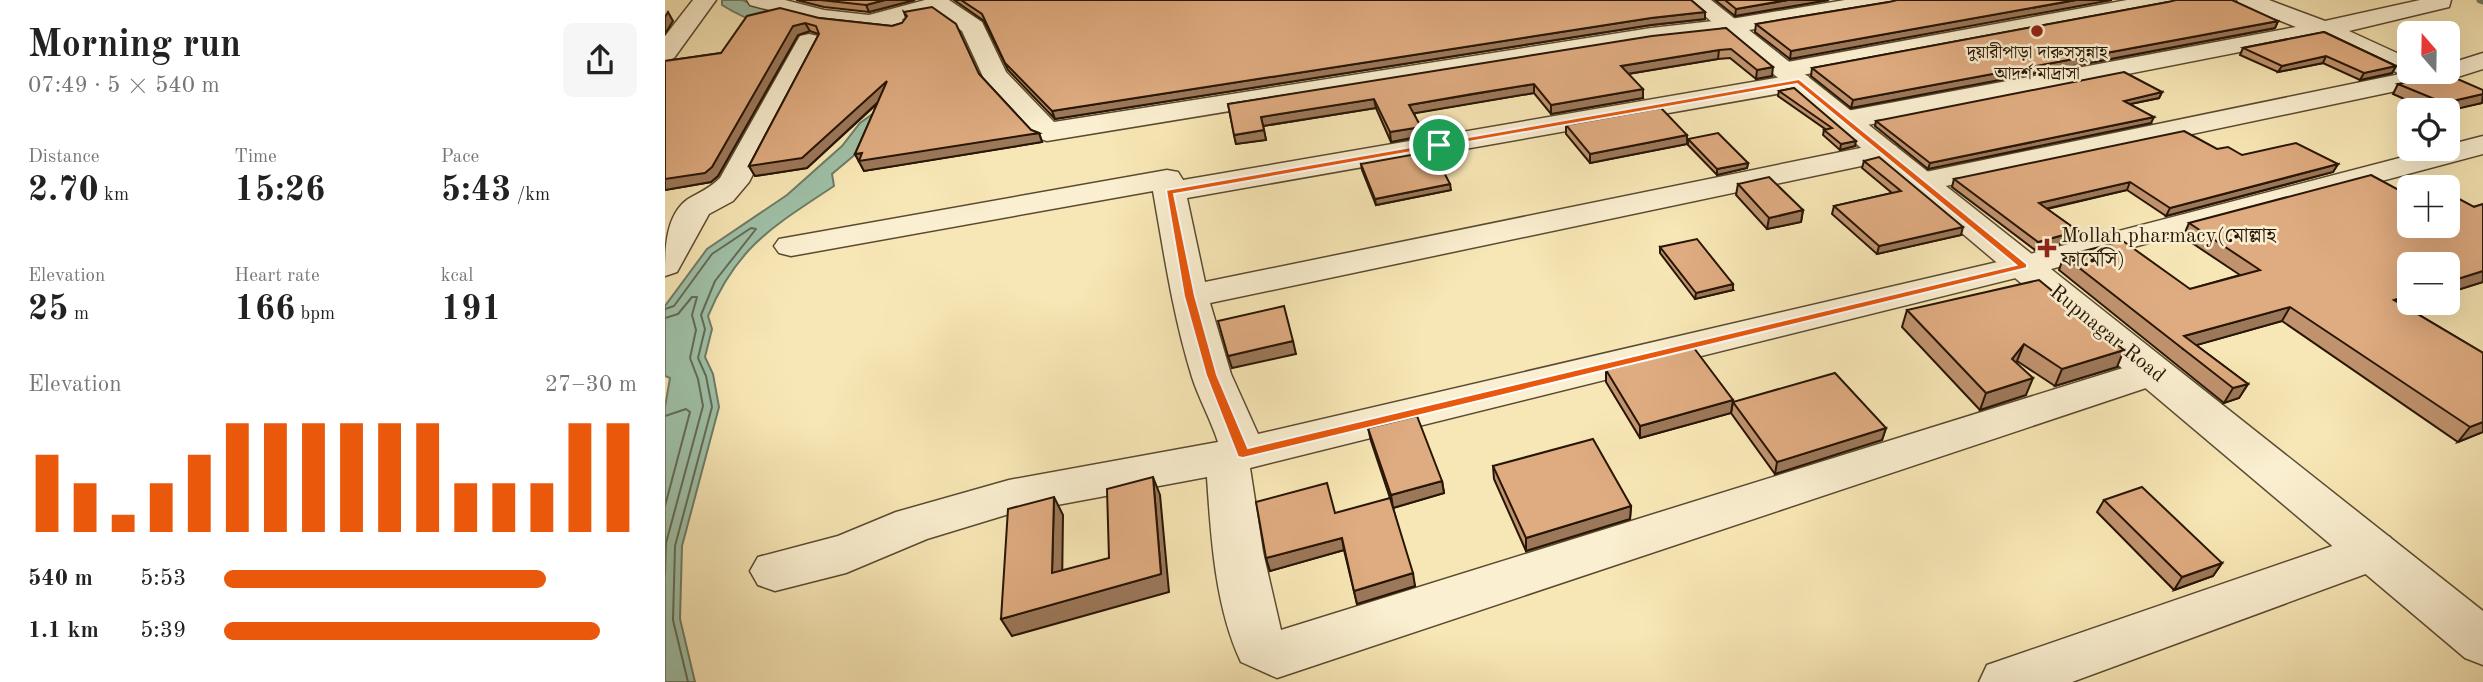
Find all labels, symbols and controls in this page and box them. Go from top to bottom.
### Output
north arrow [2397,21,2461,84]
map controls [2397,21,2460,315]
button: share [563,23,637,97]
marker: দুয়ারীপাড়া দারুসসুন্নাহ আদর্শ মাদ্রাসা [2029,23,2045,39]
text: Morning run [28,27,241,65]
place label: দুয়ারীপাড়া দারুসসুন্নাহ আদর্শ মাদ্রাসা [1966,42,2108,83]
text: 07:49 · 5 × 540 m [28,74,220,97]
button: locate [2397,98,2460,161]
pin [1409,115,1469,175]
icon: arrive [1420,126,1458,164]
text: Distance [28,148,100,167]
text: Time [234,148,277,167]
text: Pace [441,148,479,167]
text: 2.70 [28,173,99,208]
text: 15:26 [234,173,325,208]
text: 5:43 [441,173,511,208]
button: + [2397,175,2460,238]
text: km [99,186,129,205]
text: /km [511,186,550,205]
place label: Mollah pharmacy(মোল্লাহ ফার্মেসি) [2060,226,2277,271]
marker: Mollah pharmacy(মোল্লাহ ফার্মেসি) [2039,240,2055,256]
button: − [2397,252,2460,315]
text: Elevation [28,267,105,286]
text: Heart rate [234,267,320,286]
text: kcal [441,267,473,286]
street label: Rupnagar Road [2045,281,2169,387]
text: 25 [28,292,69,327]
text: 166 [234,292,295,327]
text: 191 [441,292,502,327]
text: m [69,305,89,324]
text: bpm [295,305,335,324]
text: Elevation [28,373,122,396]
text: 27–30 m [545,373,637,396]
text: 540 m [28,567,93,590]
text: 5:53 [140,567,186,590]
text: 1.1 km [28,619,99,642]
text: 5:39 [140,619,186,642]

